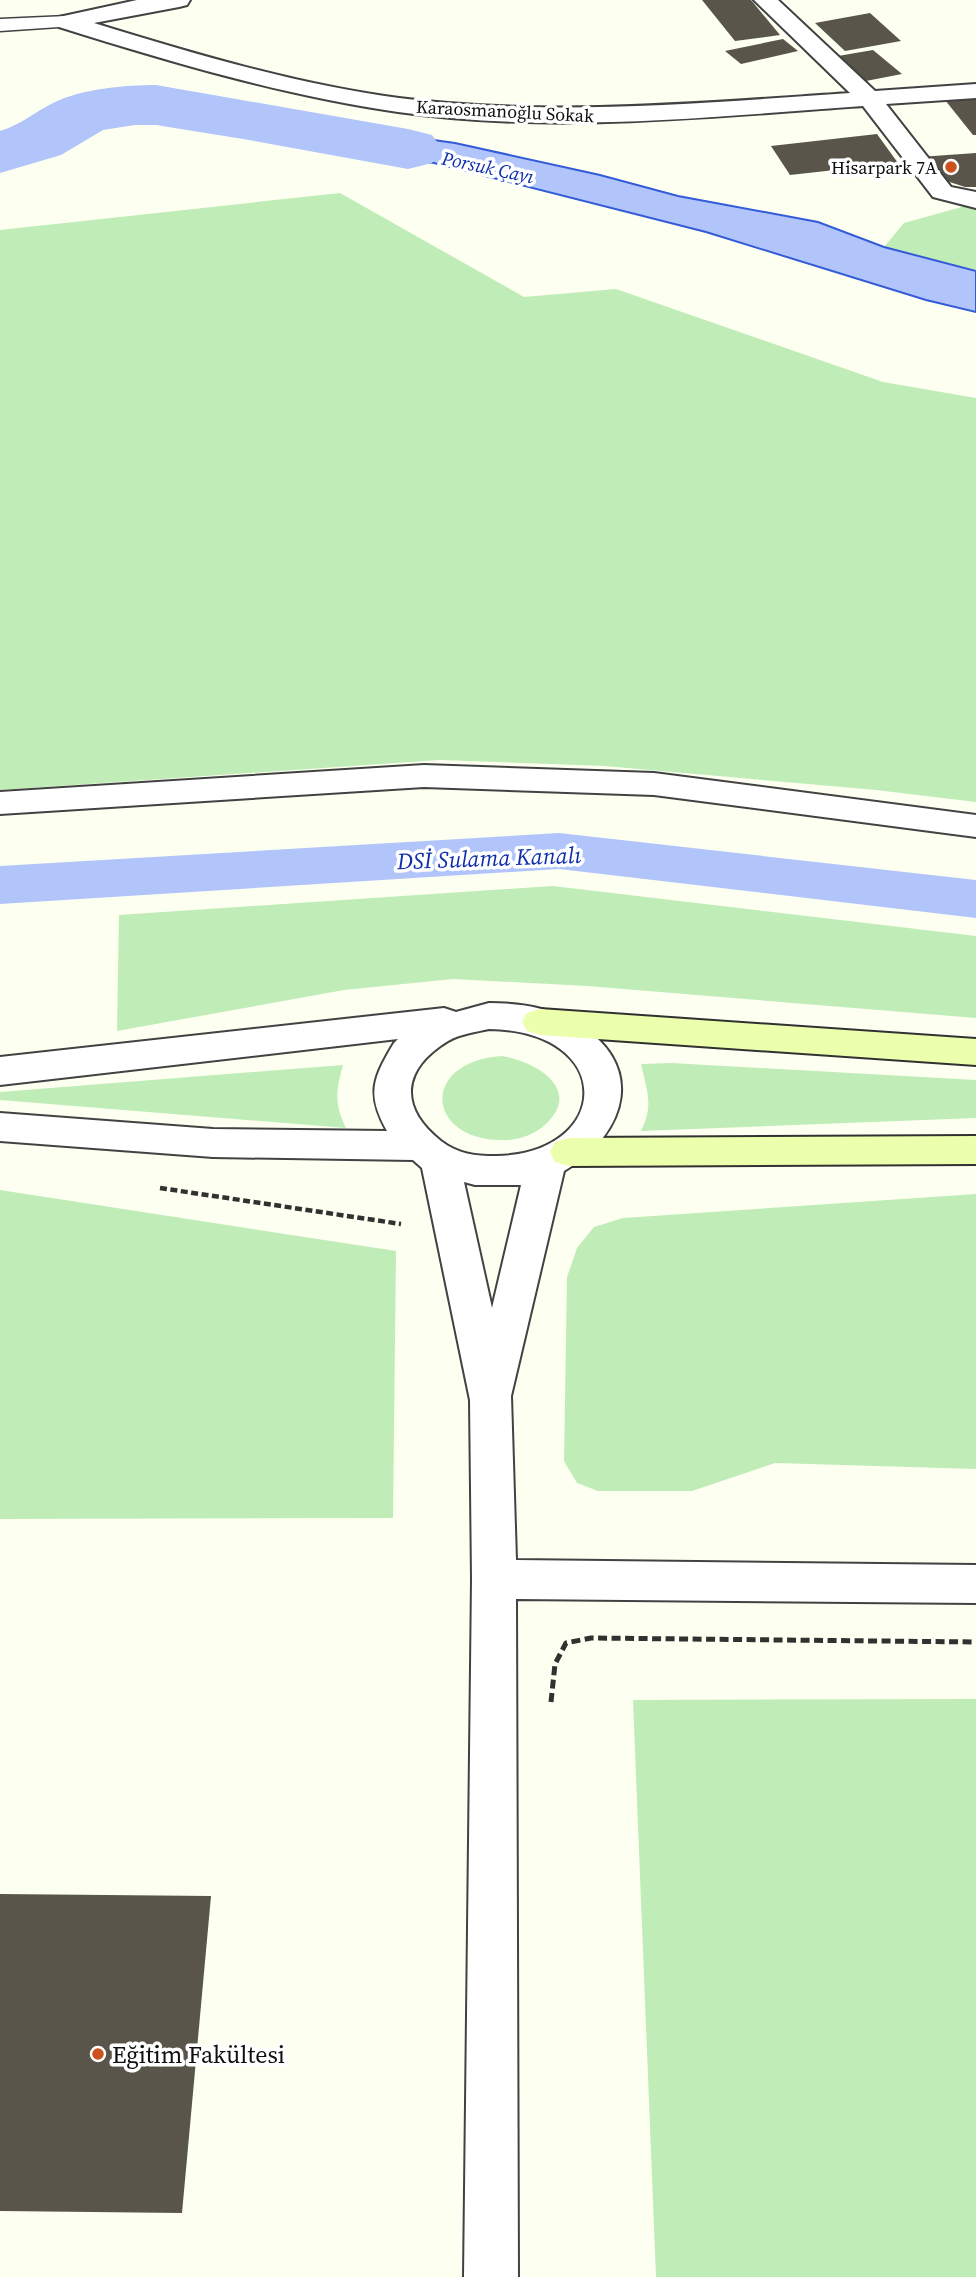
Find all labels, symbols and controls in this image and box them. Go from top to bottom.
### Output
street label: Karaosmanoğlu Sokak [415,94,595,128]
water label: Porsuk Çayı [439,144,537,189]
place label: Hisarpark 7A [831,155,937,180]
marker: Hisarpark 7A [943,159,959,175]
water label: DSİ Sulama Kanalı [395,839,582,877]
place label: Eğitim Fakültesi [112,2038,285,2071]
marker: Eğitim Fakültesi [90,2046,106,2062]

